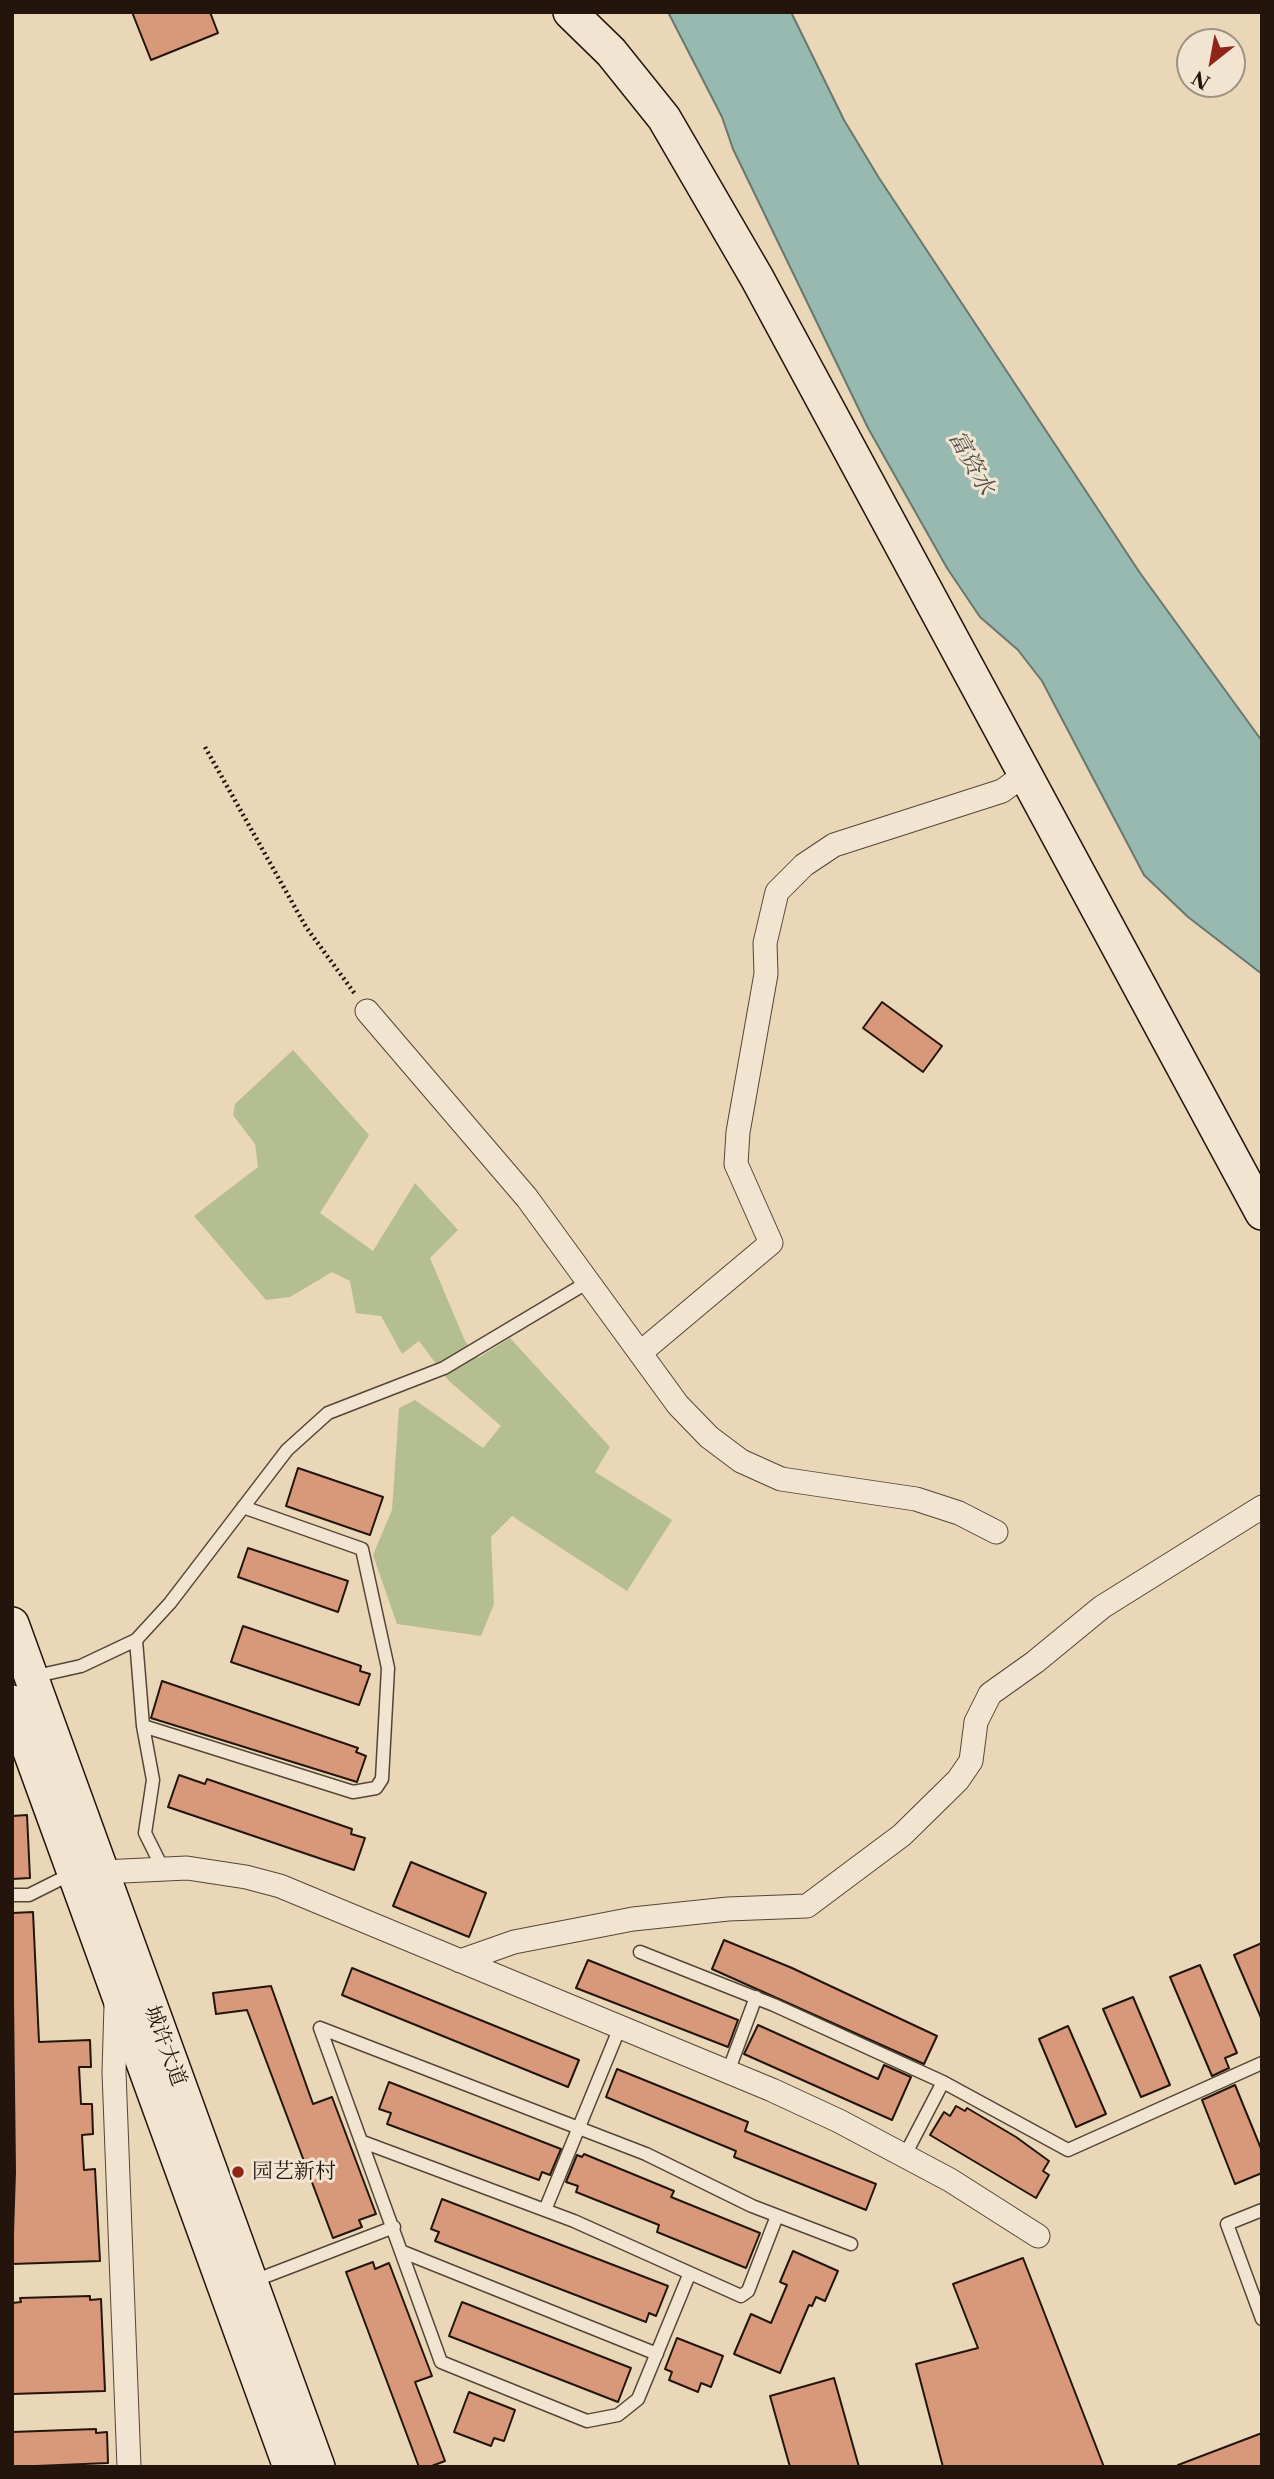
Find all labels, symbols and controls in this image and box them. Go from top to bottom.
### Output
north arrow [1176,28,1246,98]
text: N [1188,66,1214,94]
water label: 富资水 [942,426,1000,500]
street label: 城许大道 [139,2002,191,2090]
place label: 园艺新村 [252,2159,336,2185]
marker: 园艺新村 [230,2164,246,2180]

